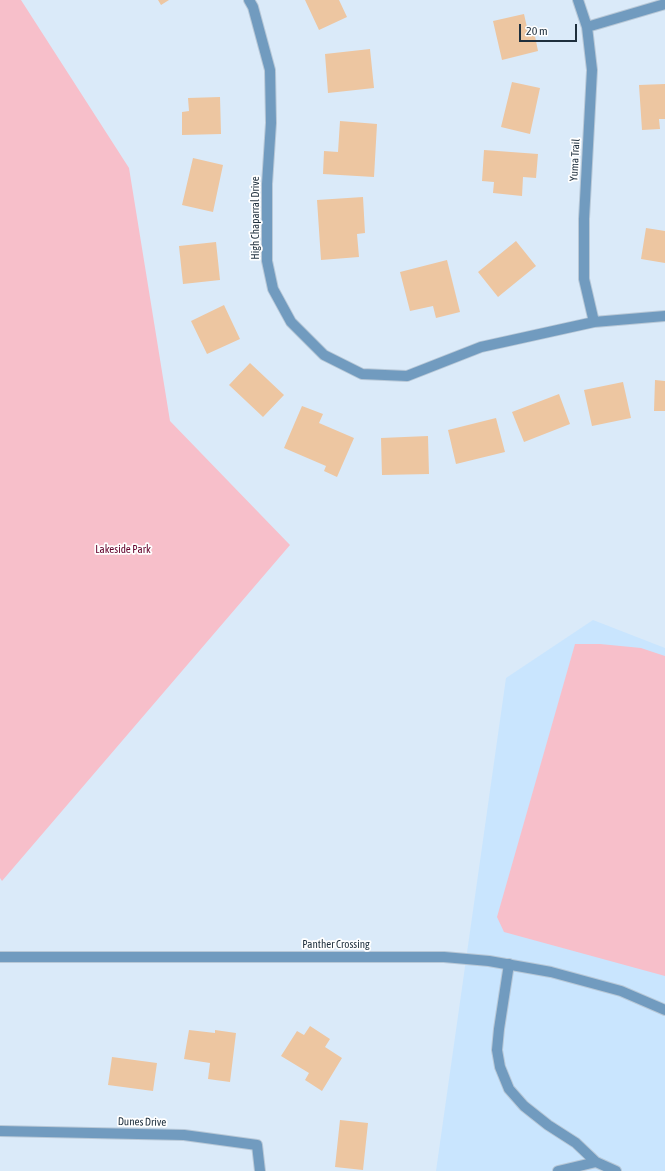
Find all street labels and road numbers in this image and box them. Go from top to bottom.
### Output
street label: Yuma Trail [567,138,583,182]
street label: High Chaparral Drive [249,176,263,260]
street label: Panther Crossing [302,938,370,952]
street label: Dunes Drive [118,1115,166,1129]

